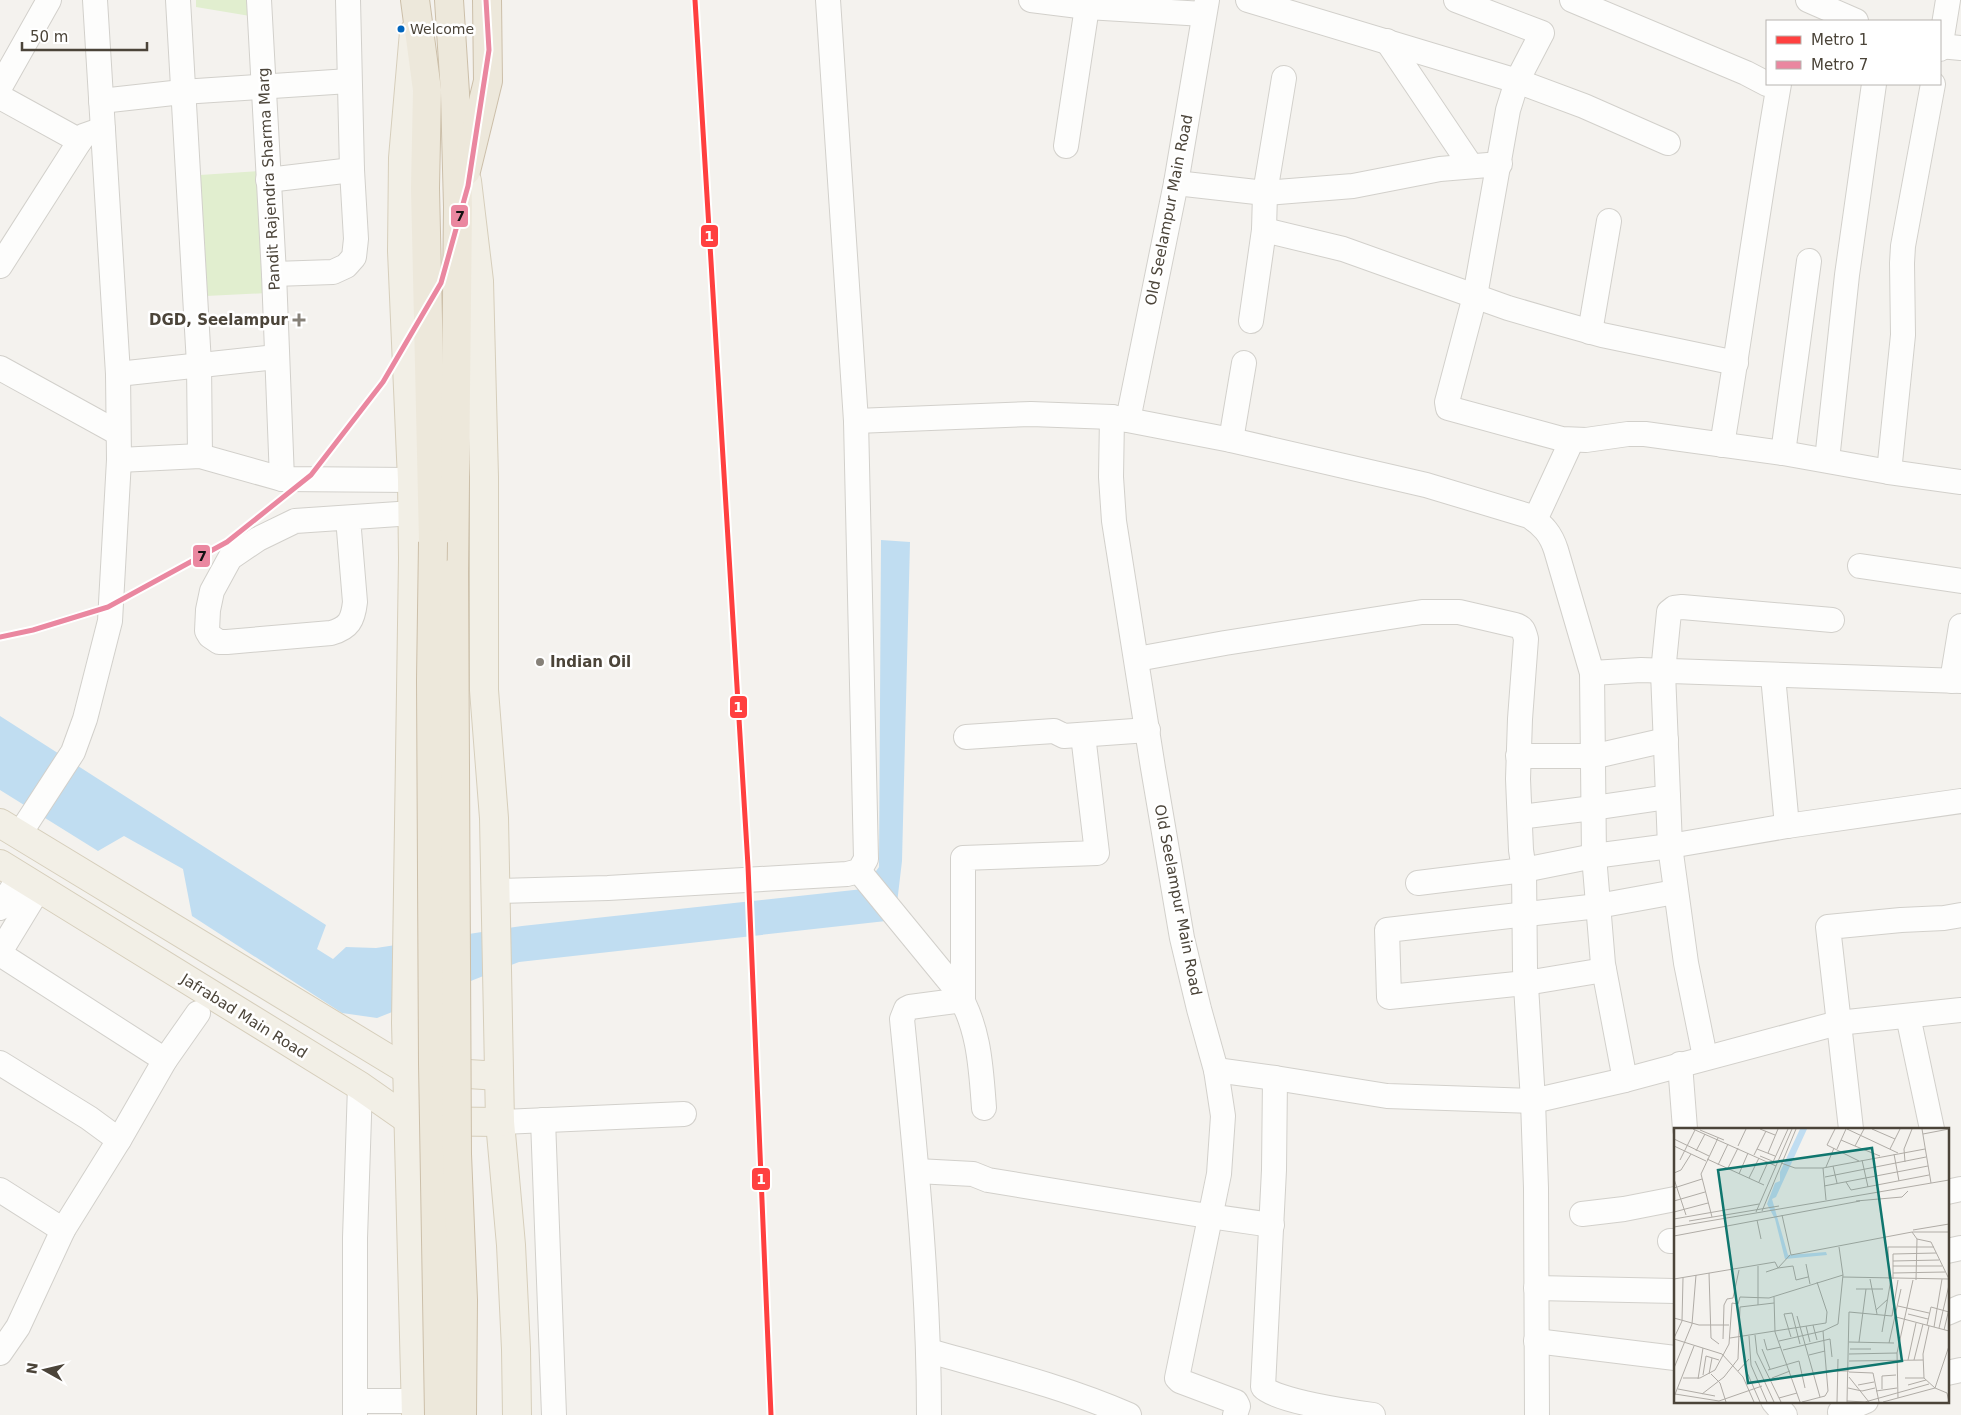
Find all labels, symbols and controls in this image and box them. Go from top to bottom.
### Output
scale bar [22,20,148,52]
legend [1766,20,1941,85]
place label: Welcome [410,21,474,37]
marker: Welcome [396,24,406,34]
text: 50 m [30,28,68,46]
text: Metro 1 [1811,31,1868,49]
text: Metro 7 [1811,56,1868,74]
street label: Pandit Rajendra Sharma Marg [254,67,284,291]
street label: Old Seelampur Main Road [1142,113,1196,307]
line badge: 7 [450,204,469,228]
text: 7 [455,208,465,224]
line badge: 1 [700,224,719,248]
text: 1 [704,228,714,244]
place label: DGD, Seelampur [149,311,289,329]
marker: DGD, Seelampur [292,313,306,327]
line badge: 7 [192,544,211,568]
text: 7 [197,548,207,564]
place label: Indian Oil [550,653,631,671]
marker: Indian Oil [534,656,546,668]
line badge: 1 [729,695,748,719]
text: 1 [733,699,743,715]
street label: Old Seelampur Main Road [1151,803,1205,997]
street label: Jafrabad Main Road [177,969,310,1062]
inset map [1674,1128,1948,1402]
line badge: 1 [751,1167,771,1191]
text: 1 [756,1171,766,1187]
north arrow [20,1345,70,1395]
text: N [23,1361,41,1375]

